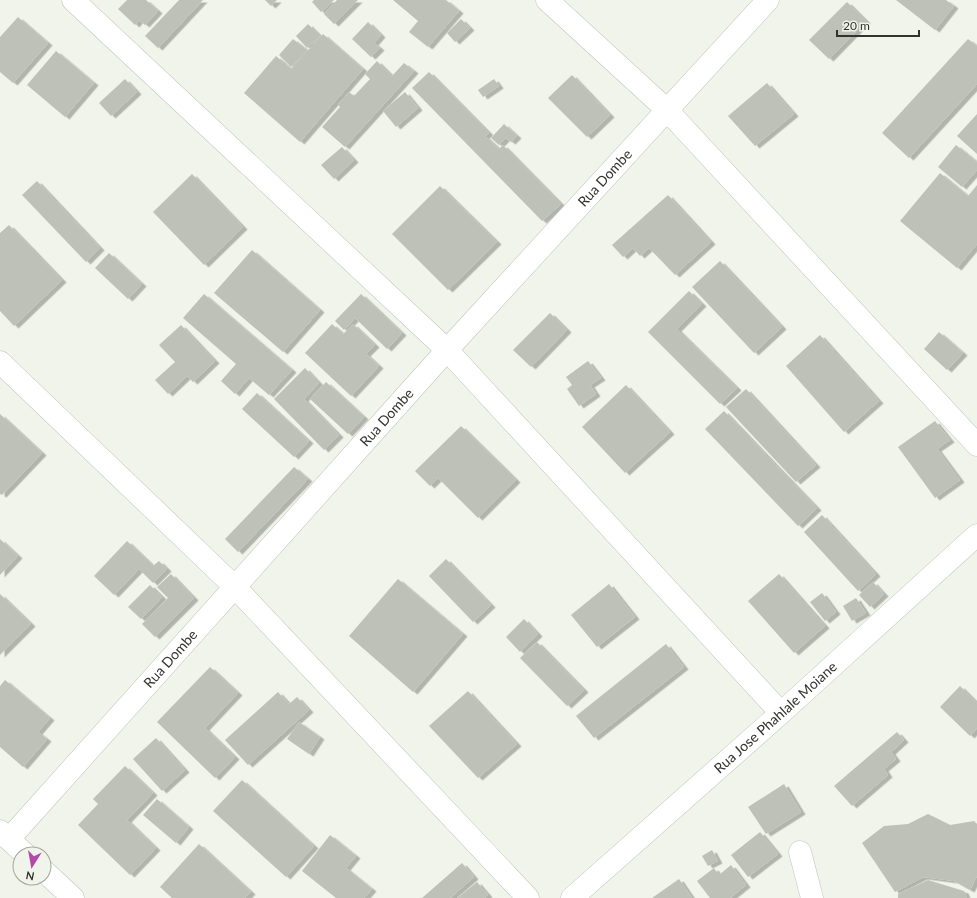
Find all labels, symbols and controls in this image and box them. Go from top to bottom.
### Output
scale bar [837,12,919,38]
text: 20 m [843,18,870,33]
street label: Rua Dombe [574,145,635,210]
street label: Rua Dombe [356,385,417,450]
street label: Rua Dombe [140,626,200,691]
street label: Rua Jose Phahlale Moiane [710,658,840,776]
north arrow [12,846,52,886]
text: N [25,869,35,883]

